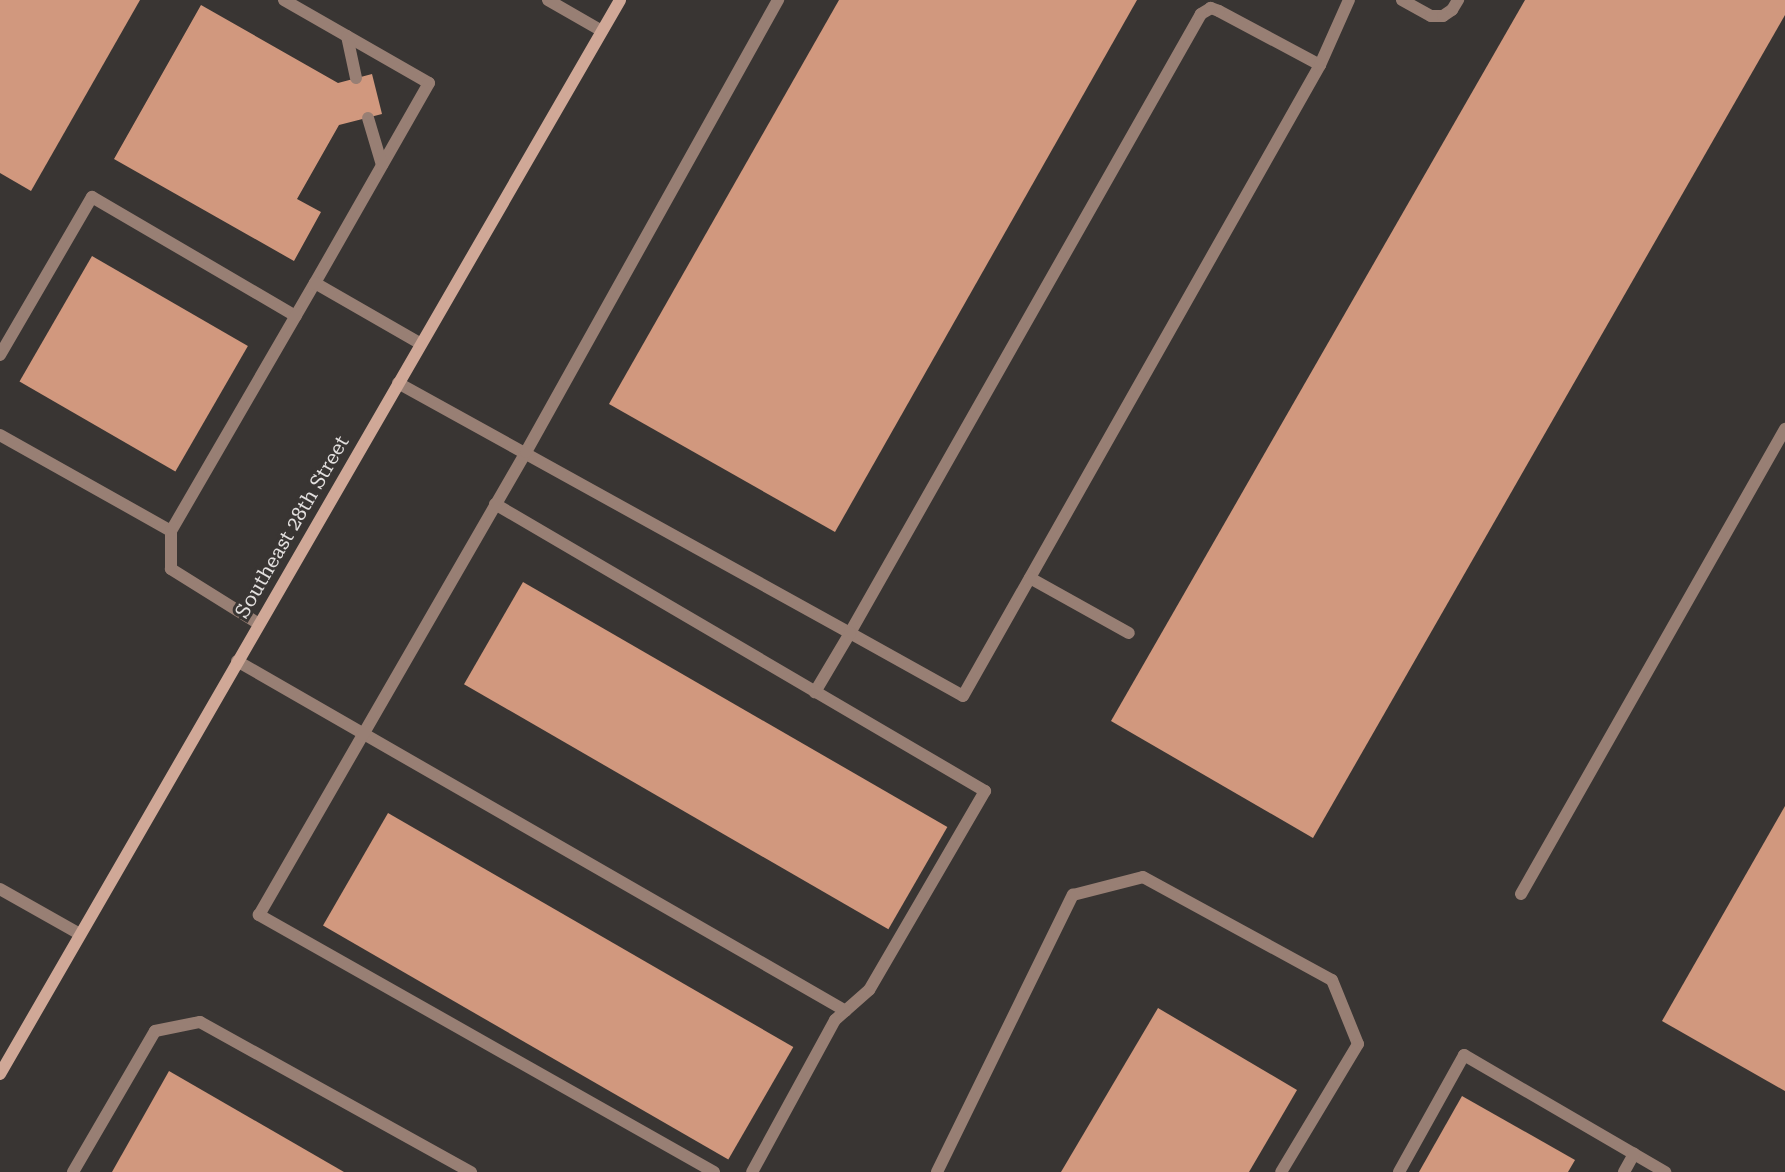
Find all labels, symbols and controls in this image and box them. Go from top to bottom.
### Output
street label: Southeast 28th Street [230,431,354,623]

